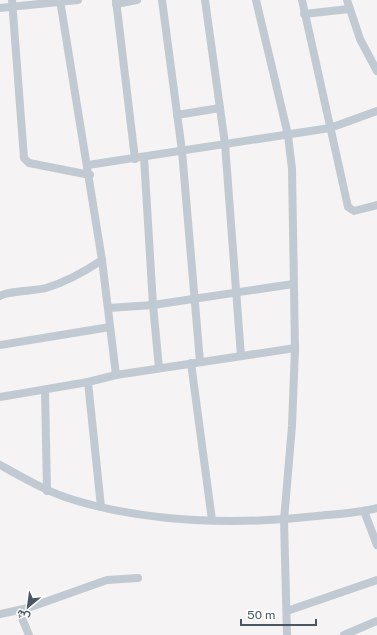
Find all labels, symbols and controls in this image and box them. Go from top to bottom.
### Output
north arrow [8,587,48,627]
scale bar [241,601,316,627]
text: ش [14,606,32,624]
text: 50 m [247,608,275,622]

